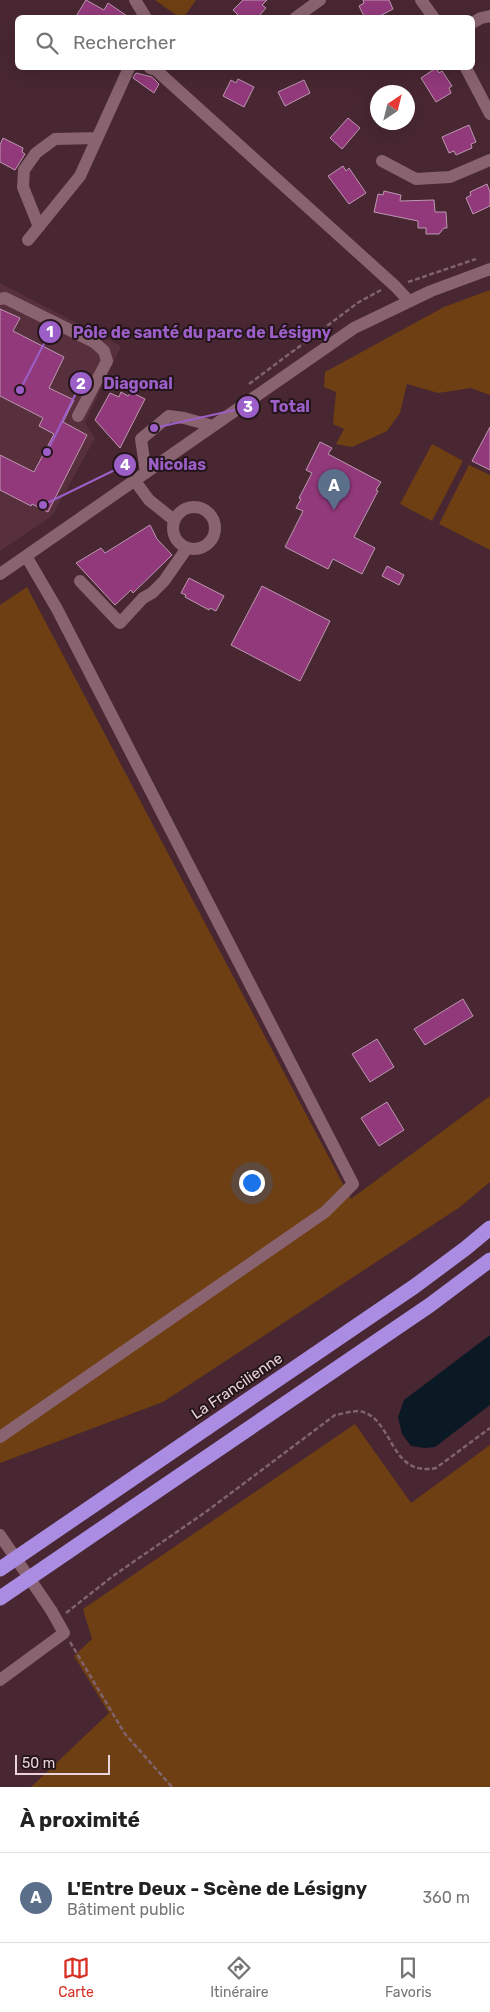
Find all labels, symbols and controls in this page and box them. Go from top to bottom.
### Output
search box [15,15,475,70]
icon: search [33,29,61,57]
text: Rechercher [73,31,176,54]
north arrow [370,85,415,130]
callout: Pôle de santé du parc de Lésigny [38,317,341,348]
text: 1 [46,323,54,341]
text: Pôle de santé du parc de Lésigny [73,323,332,342]
callout: Diagonal [68,368,183,399]
text: Diagonal [103,374,173,393]
text: 2 [76,375,86,393]
callout: Total [235,391,320,422]
text: Total [270,397,310,416]
text: 3 [243,398,253,416]
callout: Nicolas [113,449,216,480]
text: Nicolas [148,455,206,474]
text: 4 [120,456,130,474]
pin: A [318,469,350,510]
your location [239,1170,265,1196]
street label: La Francilienne [188,1349,286,1423]
scale bar [15,1752,110,1775]
text: 50 m [22,1755,55,1772]
text: À proximité [20,1807,140,1832]
text: L'Entre Deux - Scène de Lésigny [67,1877,367,1900]
text: A [30,1888,42,1907]
text: 360 m [422,1888,470,1907]
text: Bâtiment public [67,1900,185,1919]
tab: Carte [58,1954,94,2001]
tab: Itinéraire [210,1954,269,2001]
tab: Favoris [385,1954,432,2001]

